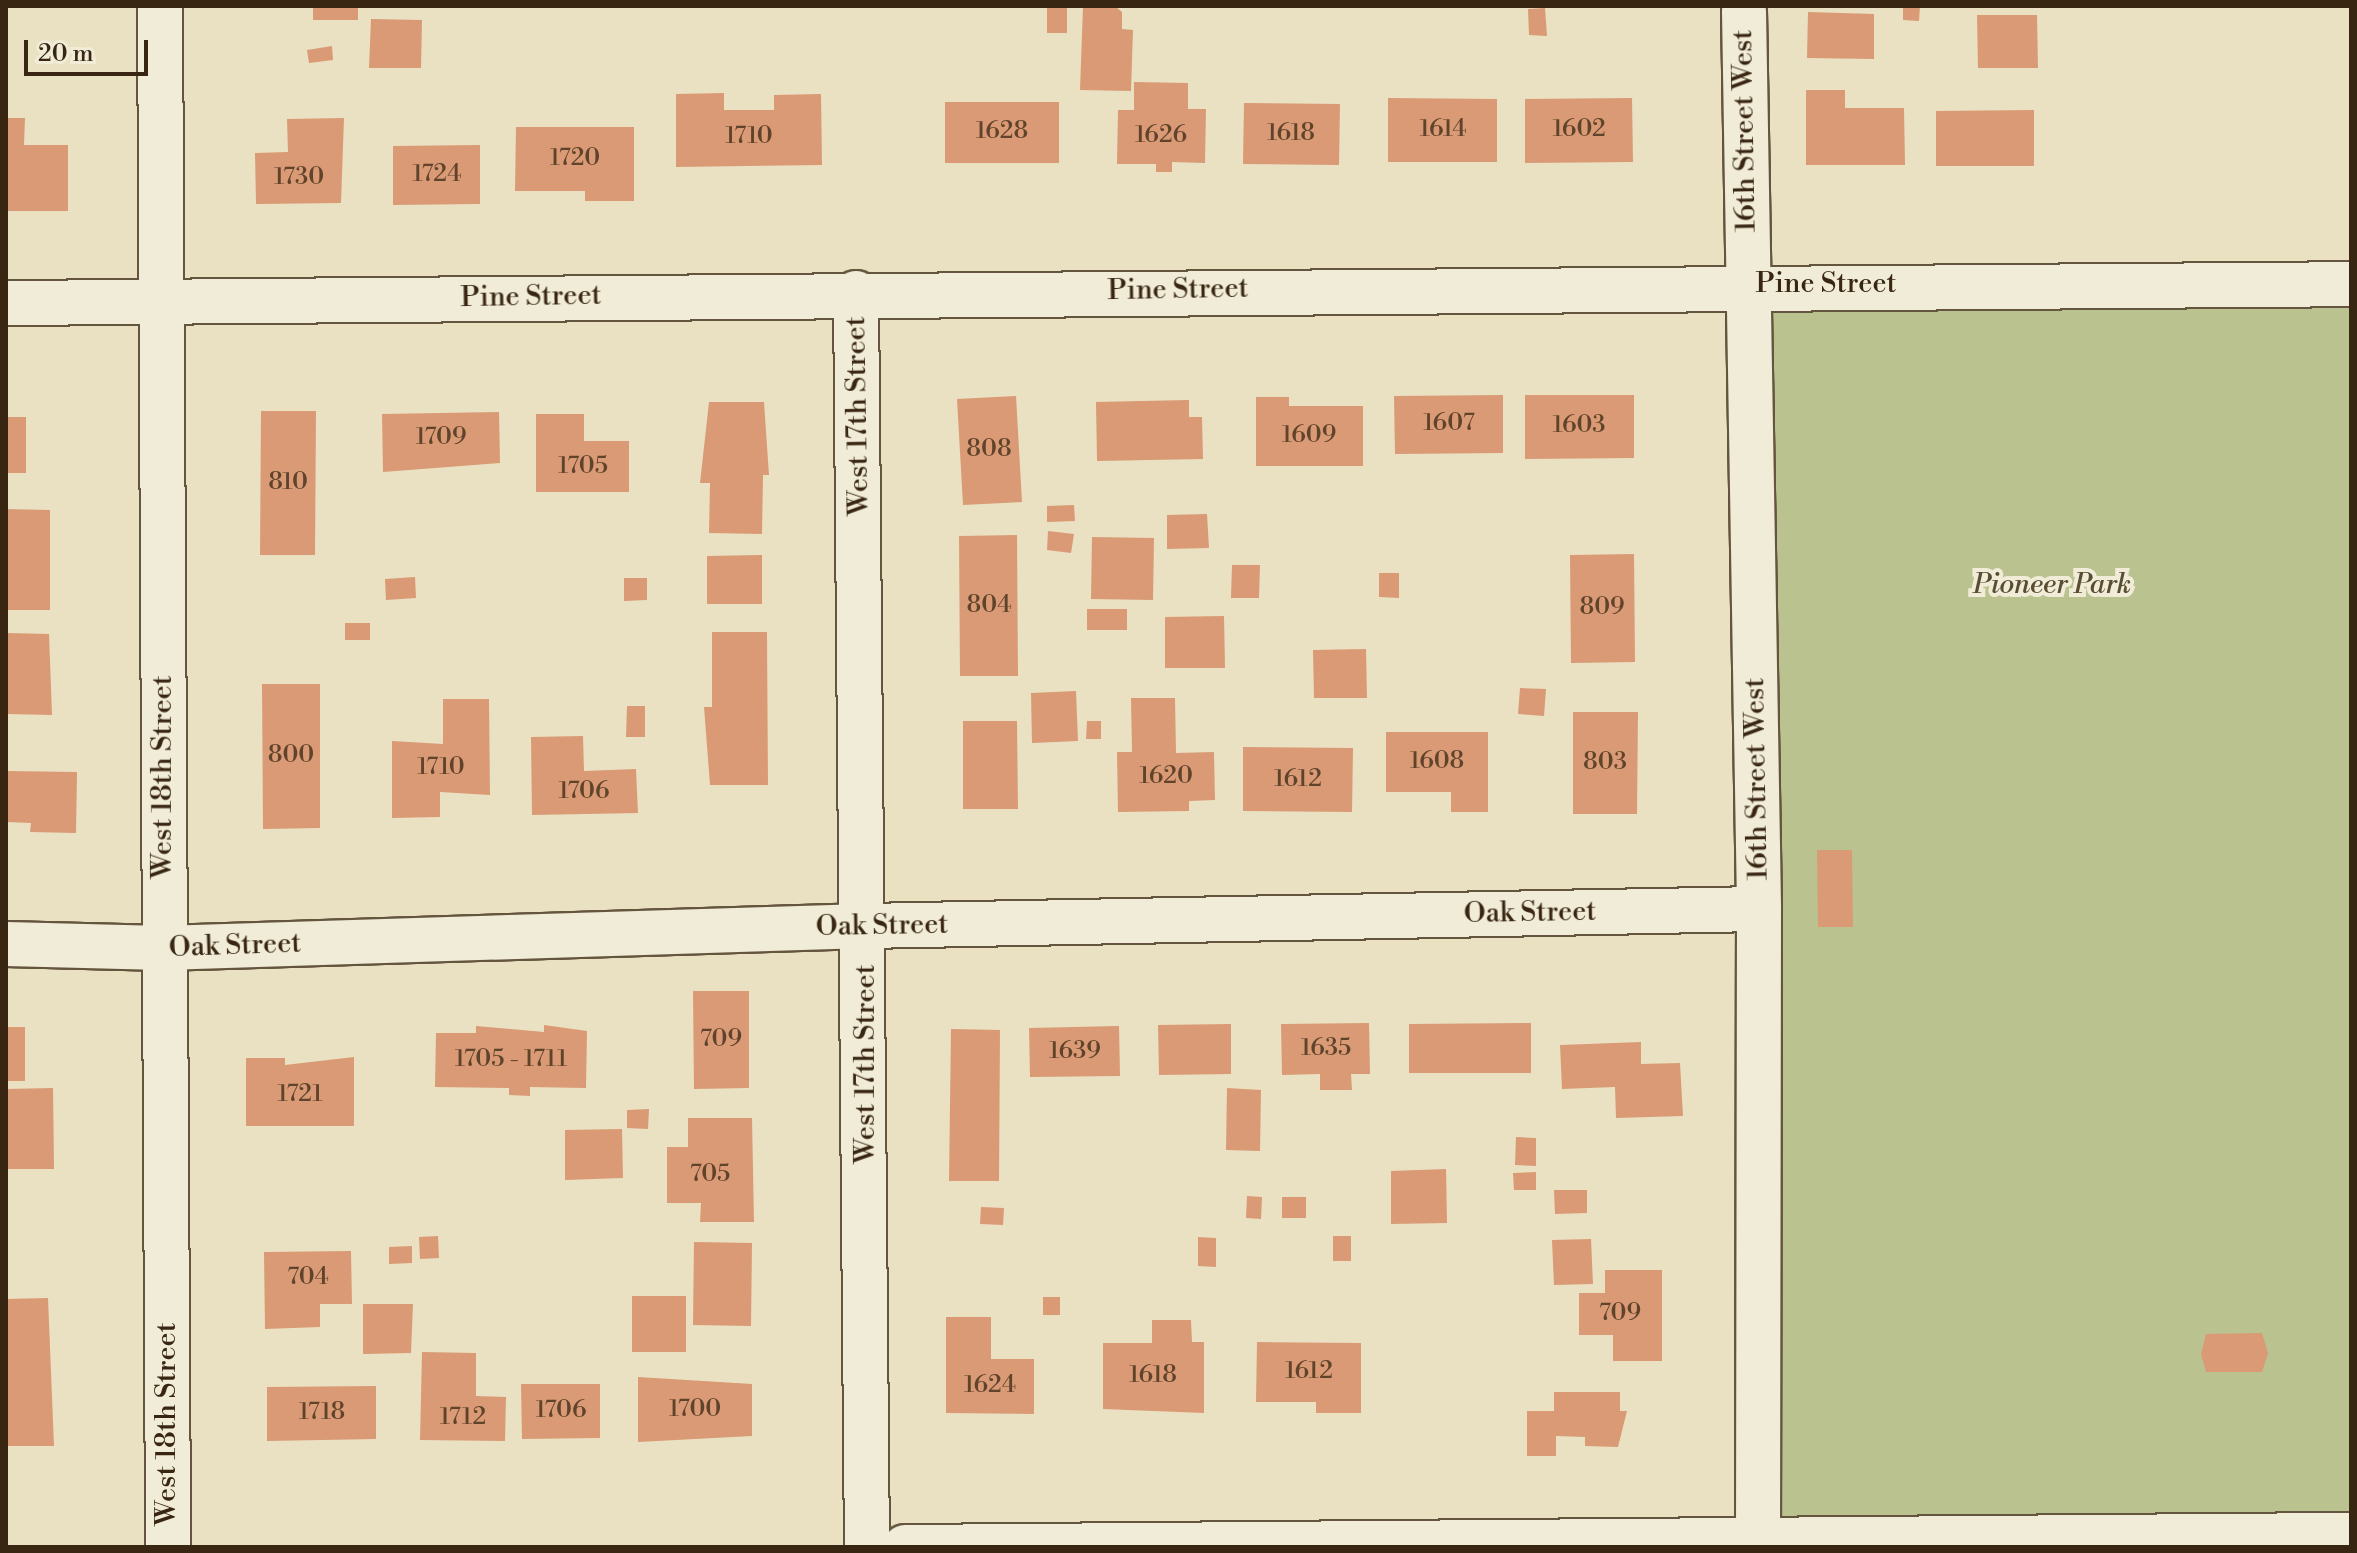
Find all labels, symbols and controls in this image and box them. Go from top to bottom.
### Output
scale bar [28,24,152,74]
street label: 16th Street West [1726,29,1764,233]
text: 20 m [38,39,94,69]
house number: 1614 [1419,116,1467,144]
house number: 1602 [1552,116,1606,144]
house number: 1628 [976,118,1028,146]
house number: 1618 [1267,120,1315,148]
house number: 1626 [1135,122,1187,150]
house number: 1710 [725,123,773,151]
house number: 1720 [550,145,600,173]
house number: 1724 [412,161,462,189]
house number: 1730 [274,164,324,192]
street label: Pine Street [1755,267,1897,301]
street label: Pine Street [1107,272,1249,308]
street label: Pine Street [460,279,602,315]
street label: West 17th Street [839,316,877,516]
house number: 1607 [1423,410,1475,438]
house number: 1603 [1552,412,1606,440]
house number: 1609 [1282,422,1336,450]
house number: 1709 [415,424,467,452]
house number: 808 [966,436,1012,464]
house number: 1705 [558,453,608,481]
house number: 810 [268,469,308,497]
park label: Pioneer Park [1973,568,2131,602]
house number: 804 [967,592,1011,620]
house number: 809 [1579,594,1625,622]
street label: West 18th Street [146,675,180,879]
street label: 16th Street West [1738,677,1776,881]
house number: 800 [268,742,314,770]
house number: 1608 [1410,748,1464,776]
house number: 803 [1583,749,1627,777]
house number: 1710 [417,754,465,782]
house number: 1620 [1139,763,1193,791]
house number: 1612 [1274,766,1322,794]
house number: 1706 [558,778,610,806]
street label: Oak Street [1463,895,1597,931]
street label: Oak Street [815,908,949,944]
street label: Oak Street [168,927,302,965]
street label: West 17th Street [849,964,883,1164]
house number: 709 [700,1026,742,1054]
house number: 1635 [1301,1035,1351,1063]
house number: 1639 [1049,1038,1101,1066]
house number: 1705 - 1711 [455,1046,567,1074]
house number: 1721 [277,1081,323,1109]
house number: 705 [690,1161,730,1189]
house number: 704 [287,1264,329,1292]
house number: 709 [1599,1300,1641,1328]
street label: West 18th Street [150,1322,184,1526]
house number: 1612 [1285,1358,1333,1386]
house number: 1618 [1129,1362,1177,1390]
house number: 1624 [964,1372,1016,1400]
house number: 1700 [669,1396,721,1424]
house number: 1706 [535,1397,587,1425]
house number: 1718 [299,1399,345,1427]
house number: 1712 [440,1404,486,1432]

